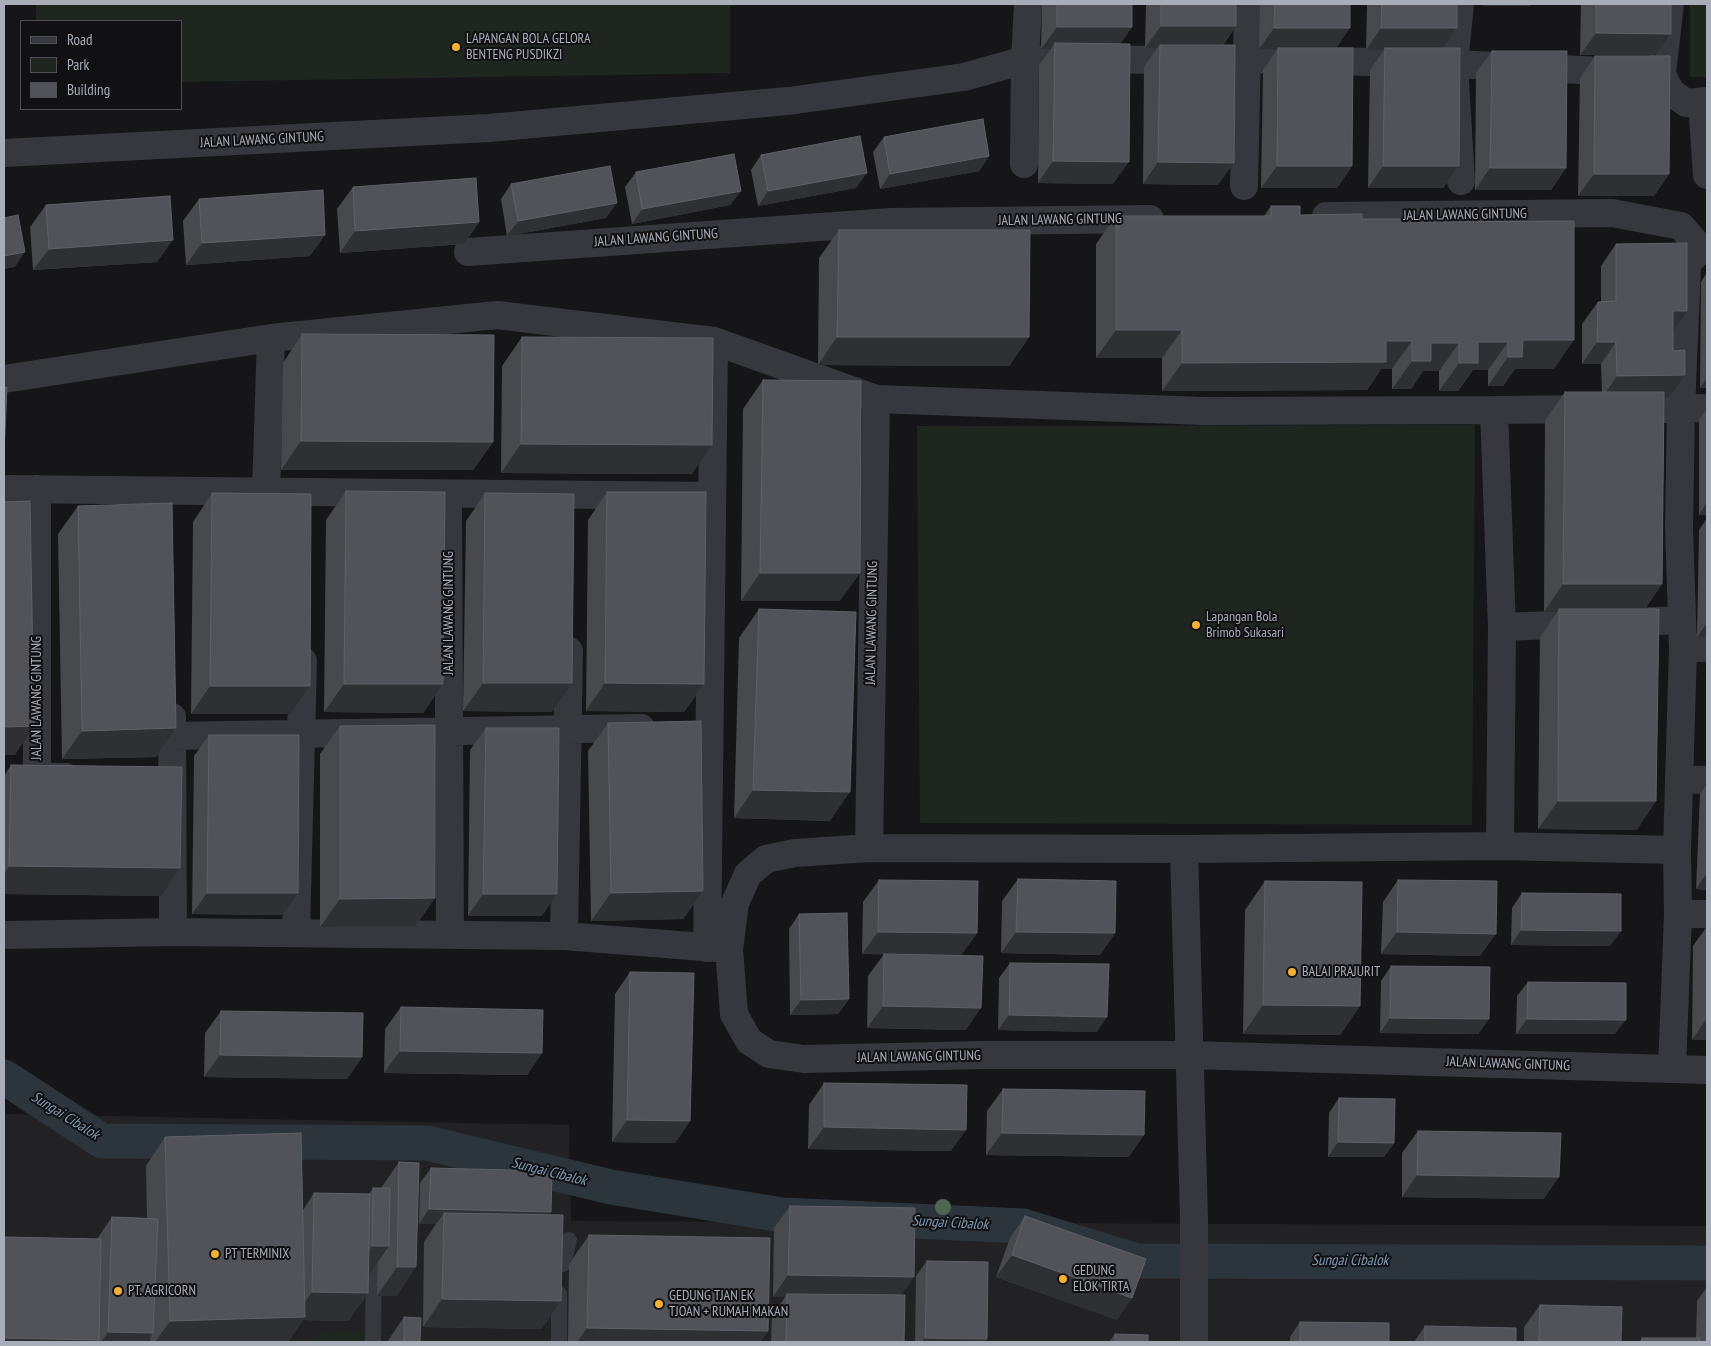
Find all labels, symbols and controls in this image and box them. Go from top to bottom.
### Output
legend [20,20,182,110]
text: Road [67,30,93,49]
place label: LAPANGAN BOLA GELORA BENTENG PUSDIKZI [466,31,591,64]
marker: LAPANGAN BOLA GELORA BENTENG PUSDIKZI [450,41,462,53]
text: Park [67,55,89,74]
text: Building [67,80,110,99]
street label: JALAN LAWANG GINTUNG [200,128,324,152]
street label: JALAN LAWANG GINTUNG [1403,206,1527,224]
street label: JALAN LAWANG GINTUNG [998,211,1122,229]
street label: JALAN LAWANG GINTUNG [594,225,718,251]
street label: JALAN LAWANG GINTUNG [441,551,457,675]
street label: JALAN LAWANG GINTUNG [863,561,881,685]
place label: Lapangan Bola Brimob Sukasari [1206,609,1284,642]
marker: Lapangan Bola Brimob Sukasari [1190,619,1202,631]
street label: JALAN LAWANG GINTUNG [29,636,45,760]
place label: BALAI PRAJURIT [1302,964,1380,980]
marker: BALAI PRAJURIT [1286,966,1298,978]
street label: JALAN LAWANG GINTUNG [857,1048,981,1066]
street label: JALAN LAWANG GINTUNG [1446,1053,1570,1075]
water label: Sungai Cibalok [28,1088,102,1144]
water label: Sungai Cibalok [510,1154,588,1190]
water label: Sungai Cibalok [911,1212,989,1234]
place label: PT TERMINIX [225,1246,289,1262]
marker: PT TERMINIX [209,1248,221,1260]
water label: Sungai Cibalok [1312,1252,1388,1270]
place label: GEDUNG ELOK TIRTA [1073,1263,1129,1295]
marker: GEDUNG ELOK TIRTA [1057,1273,1069,1285]
place label: PT. AGRICORN [128,1283,196,1299]
marker: PT. AGRICORN [112,1285,124,1297]
place label: GEDUNG TJAN EK TJOAN + RUMAH MAKAN [669,1288,788,1320]
marker: GEDUNG TJAN EK TJOAN + RUMAH MAKAN [653,1298,665,1310]

